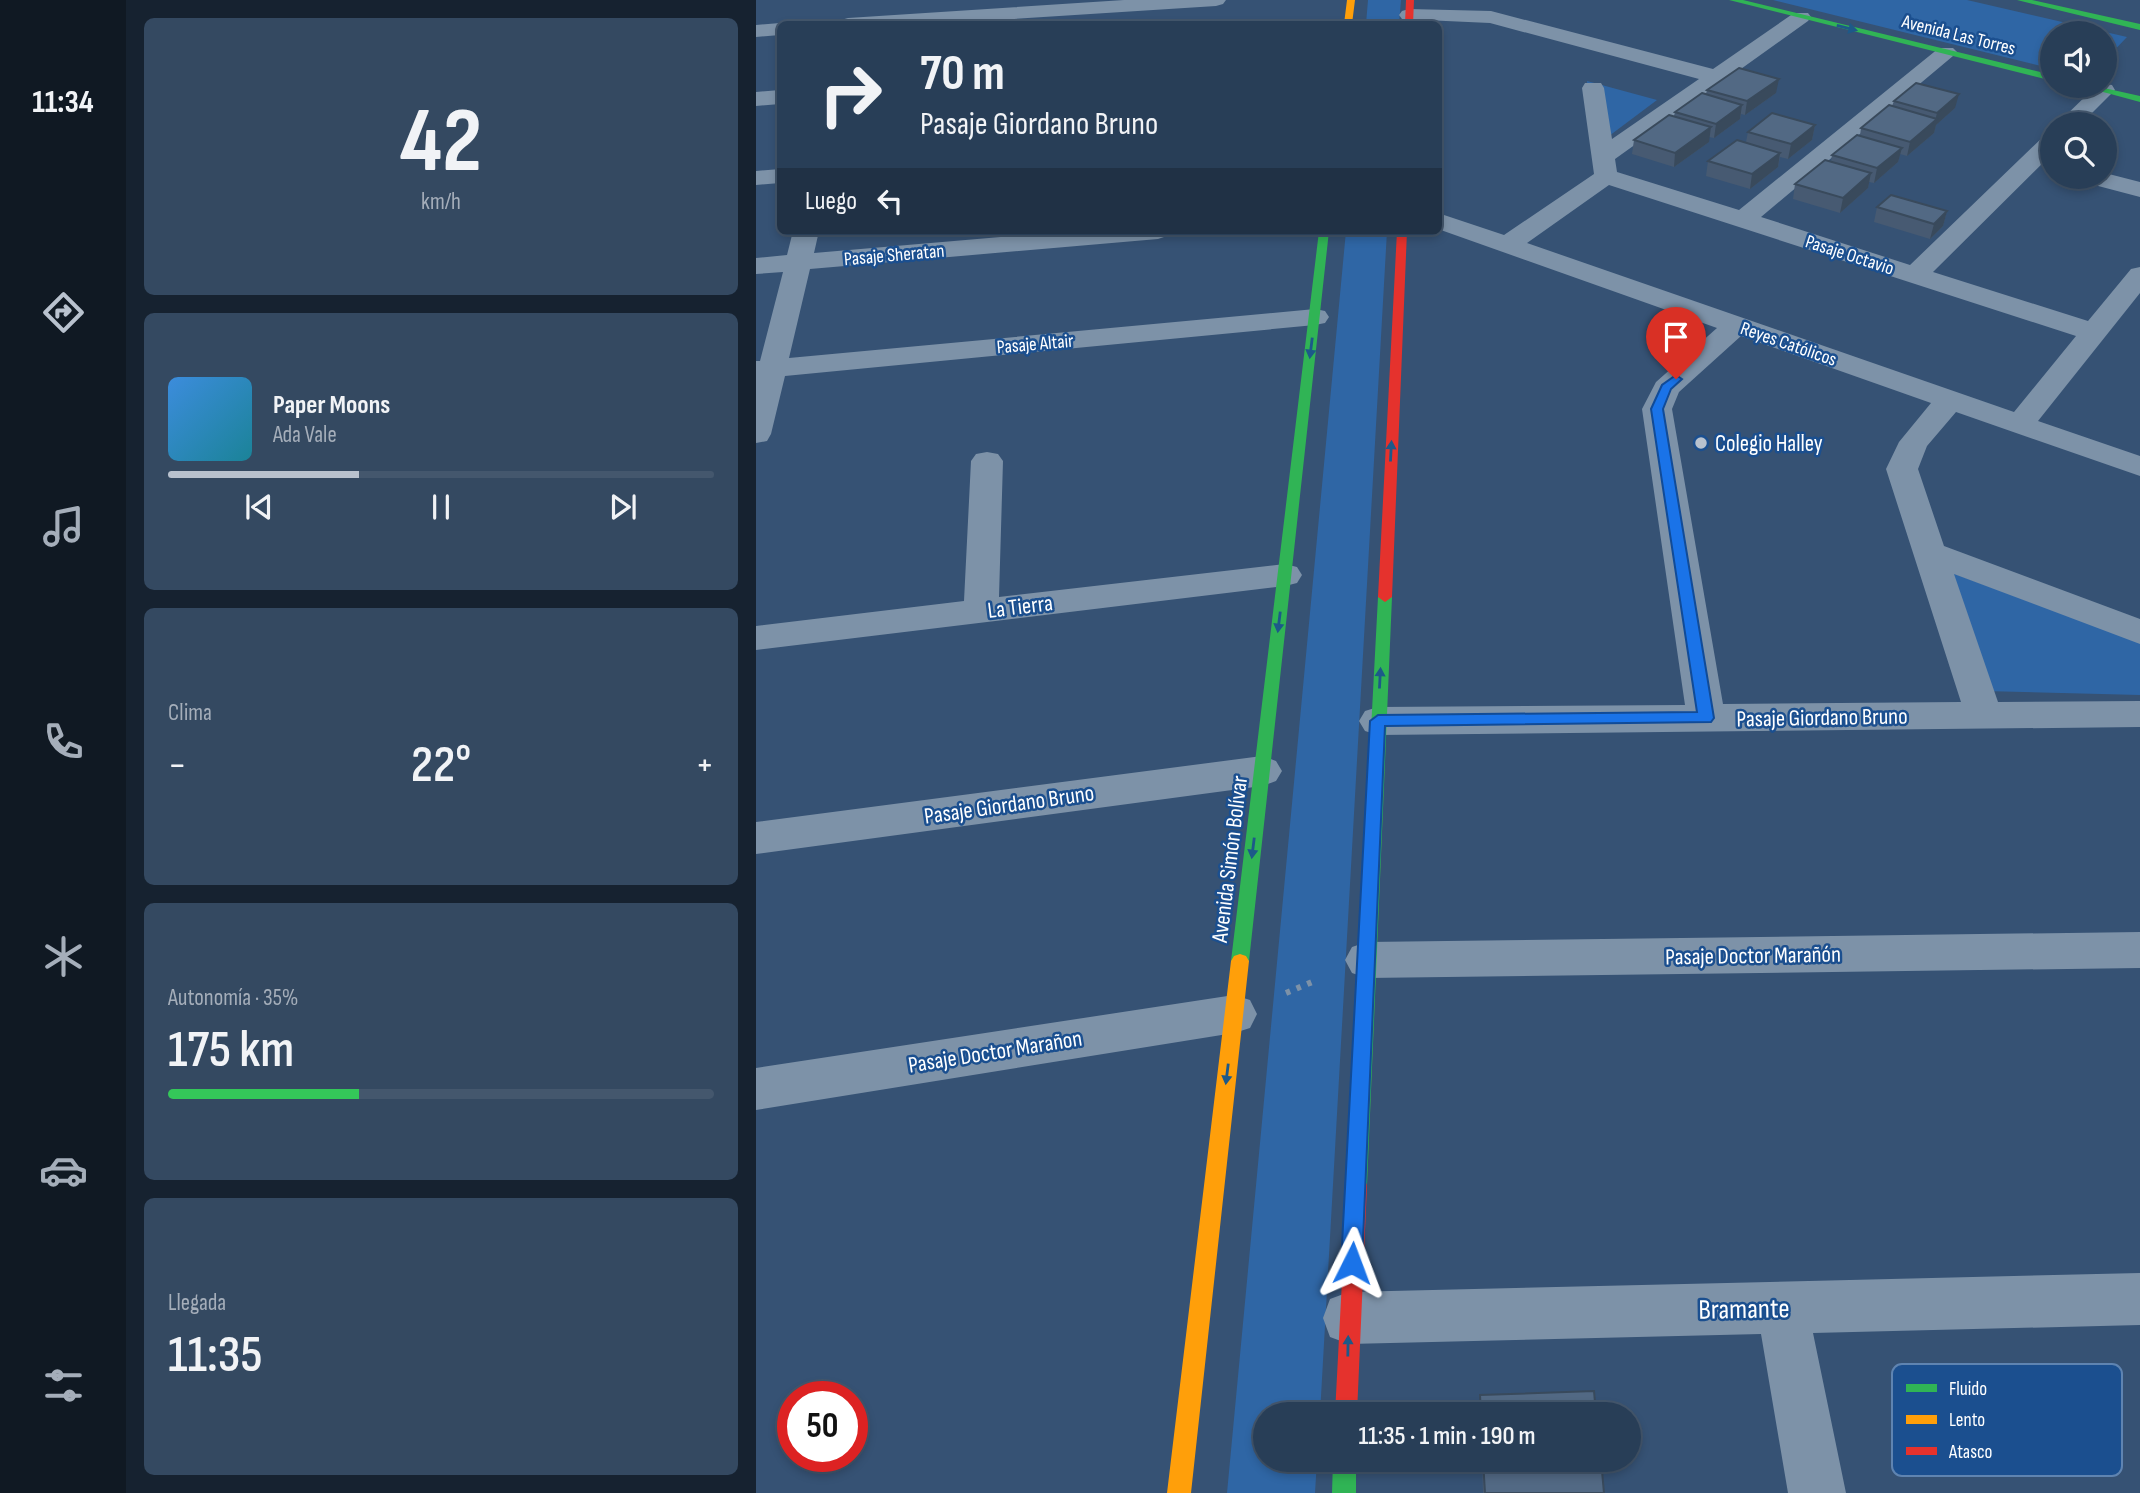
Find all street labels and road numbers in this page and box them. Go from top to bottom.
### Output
street label: Avenida Las Torres [1898,10,2018,61]
street label: Pasaje Octavio [1802,230,1897,281]
street label: Pasaje Sheratan [843,240,945,271]
street label: Reyes Católicos [1737,317,1840,372]
street label: Pasaje Altair [996,330,1075,359]
street label: La Tierra [986,589,1054,625]
street label: Pasaje Giordano Bruno [1736,703,1908,733]
street label: Avenida Simón Bolívar [1206,774,1254,945]
street label: Pasaje Giordano Bruno [922,779,1096,831]
street label: Pasaje Doctor Marañón [1665,940,1841,972]
street label: Pasaje Doctor Marañon [906,1024,1084,1080]
street label: Bramante [1698,1292,1790,1327]

